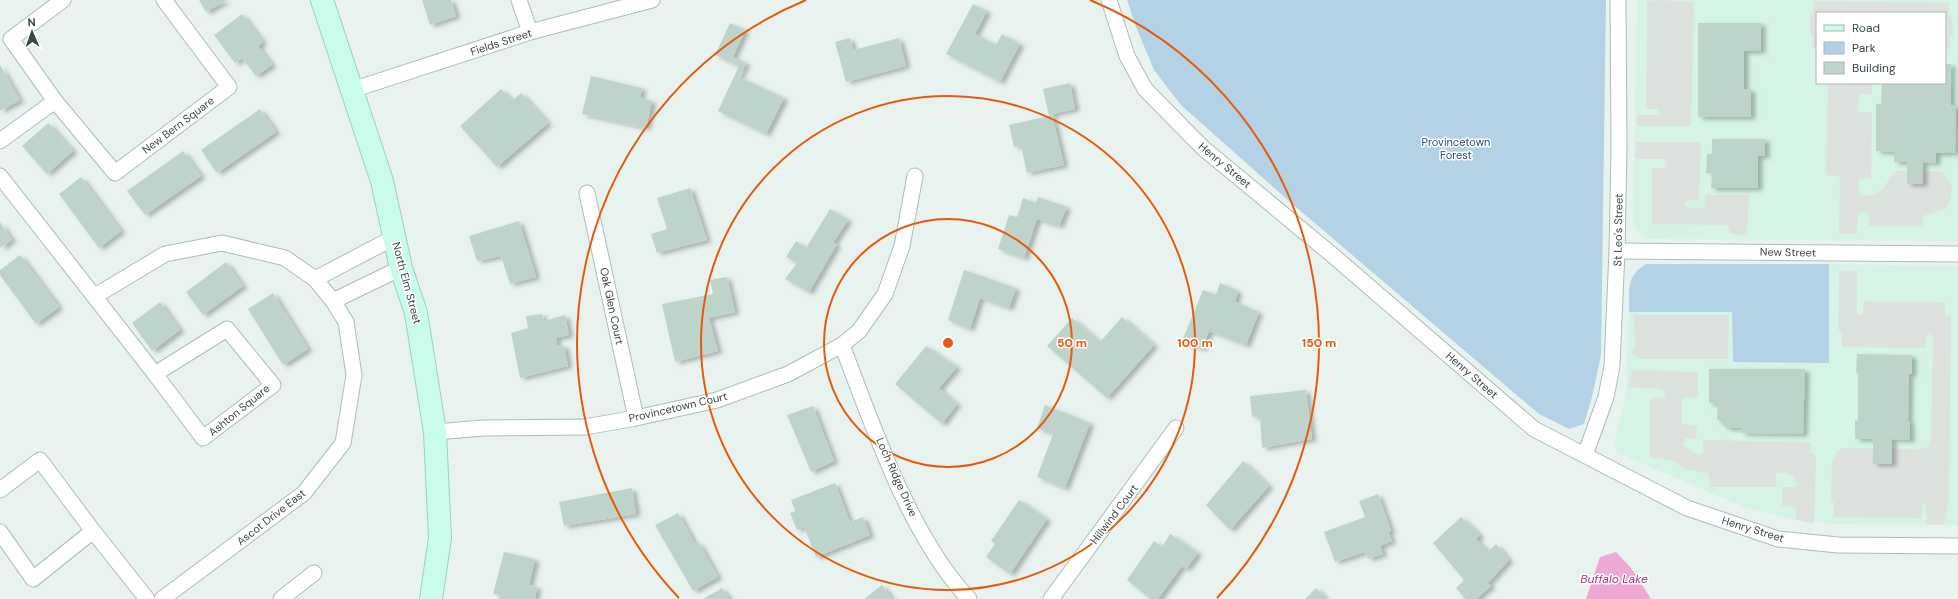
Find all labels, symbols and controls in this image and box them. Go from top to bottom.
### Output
north arrow [12,12,52,52]
legend [1816,12,1946,84]
text: N [27,15,36,29]
text: Road [1852,20,1880,36]
street label: Fields Street [469,25,533,59]
text: Park [1852,40,1876,56]
text: Building [1852,60,1896,76]
street label: New Bern Square [139,93,217,157]
park label: Provincetown Forest [1422,135,1490,162]
street label: Henry Street [1196,139,1254,191]
street label: St Leo's Street [1610,193,1626,267]
street label: North Elm Street [389,240,425,326]
street label: New Street [1760,245,1816,259]
street label: Oak Glen Court [597,266,627,346]
text: 50 m [1057,335,1087,351]
text: 100 m [1177,335,1213,351]
text: 150 m [1302,335,1336,351]
centre of rings [941,336,955,350]
street label: Henry Street [1443,349,1501,401]
street label: Ashton Square [206,381,272,439]
street label: Provincetown Court [627,389,729,425]
street label: Loch Ridge Drive [873,435,921,519]
street label: Hillwind Court [1087,481,1141,547]
street label: Ascot Drive East [234,486,308,548]
street label: Henry Street [1720,513,1786,545]
water label: Buffalo Lake [1580,571,1648,587]

